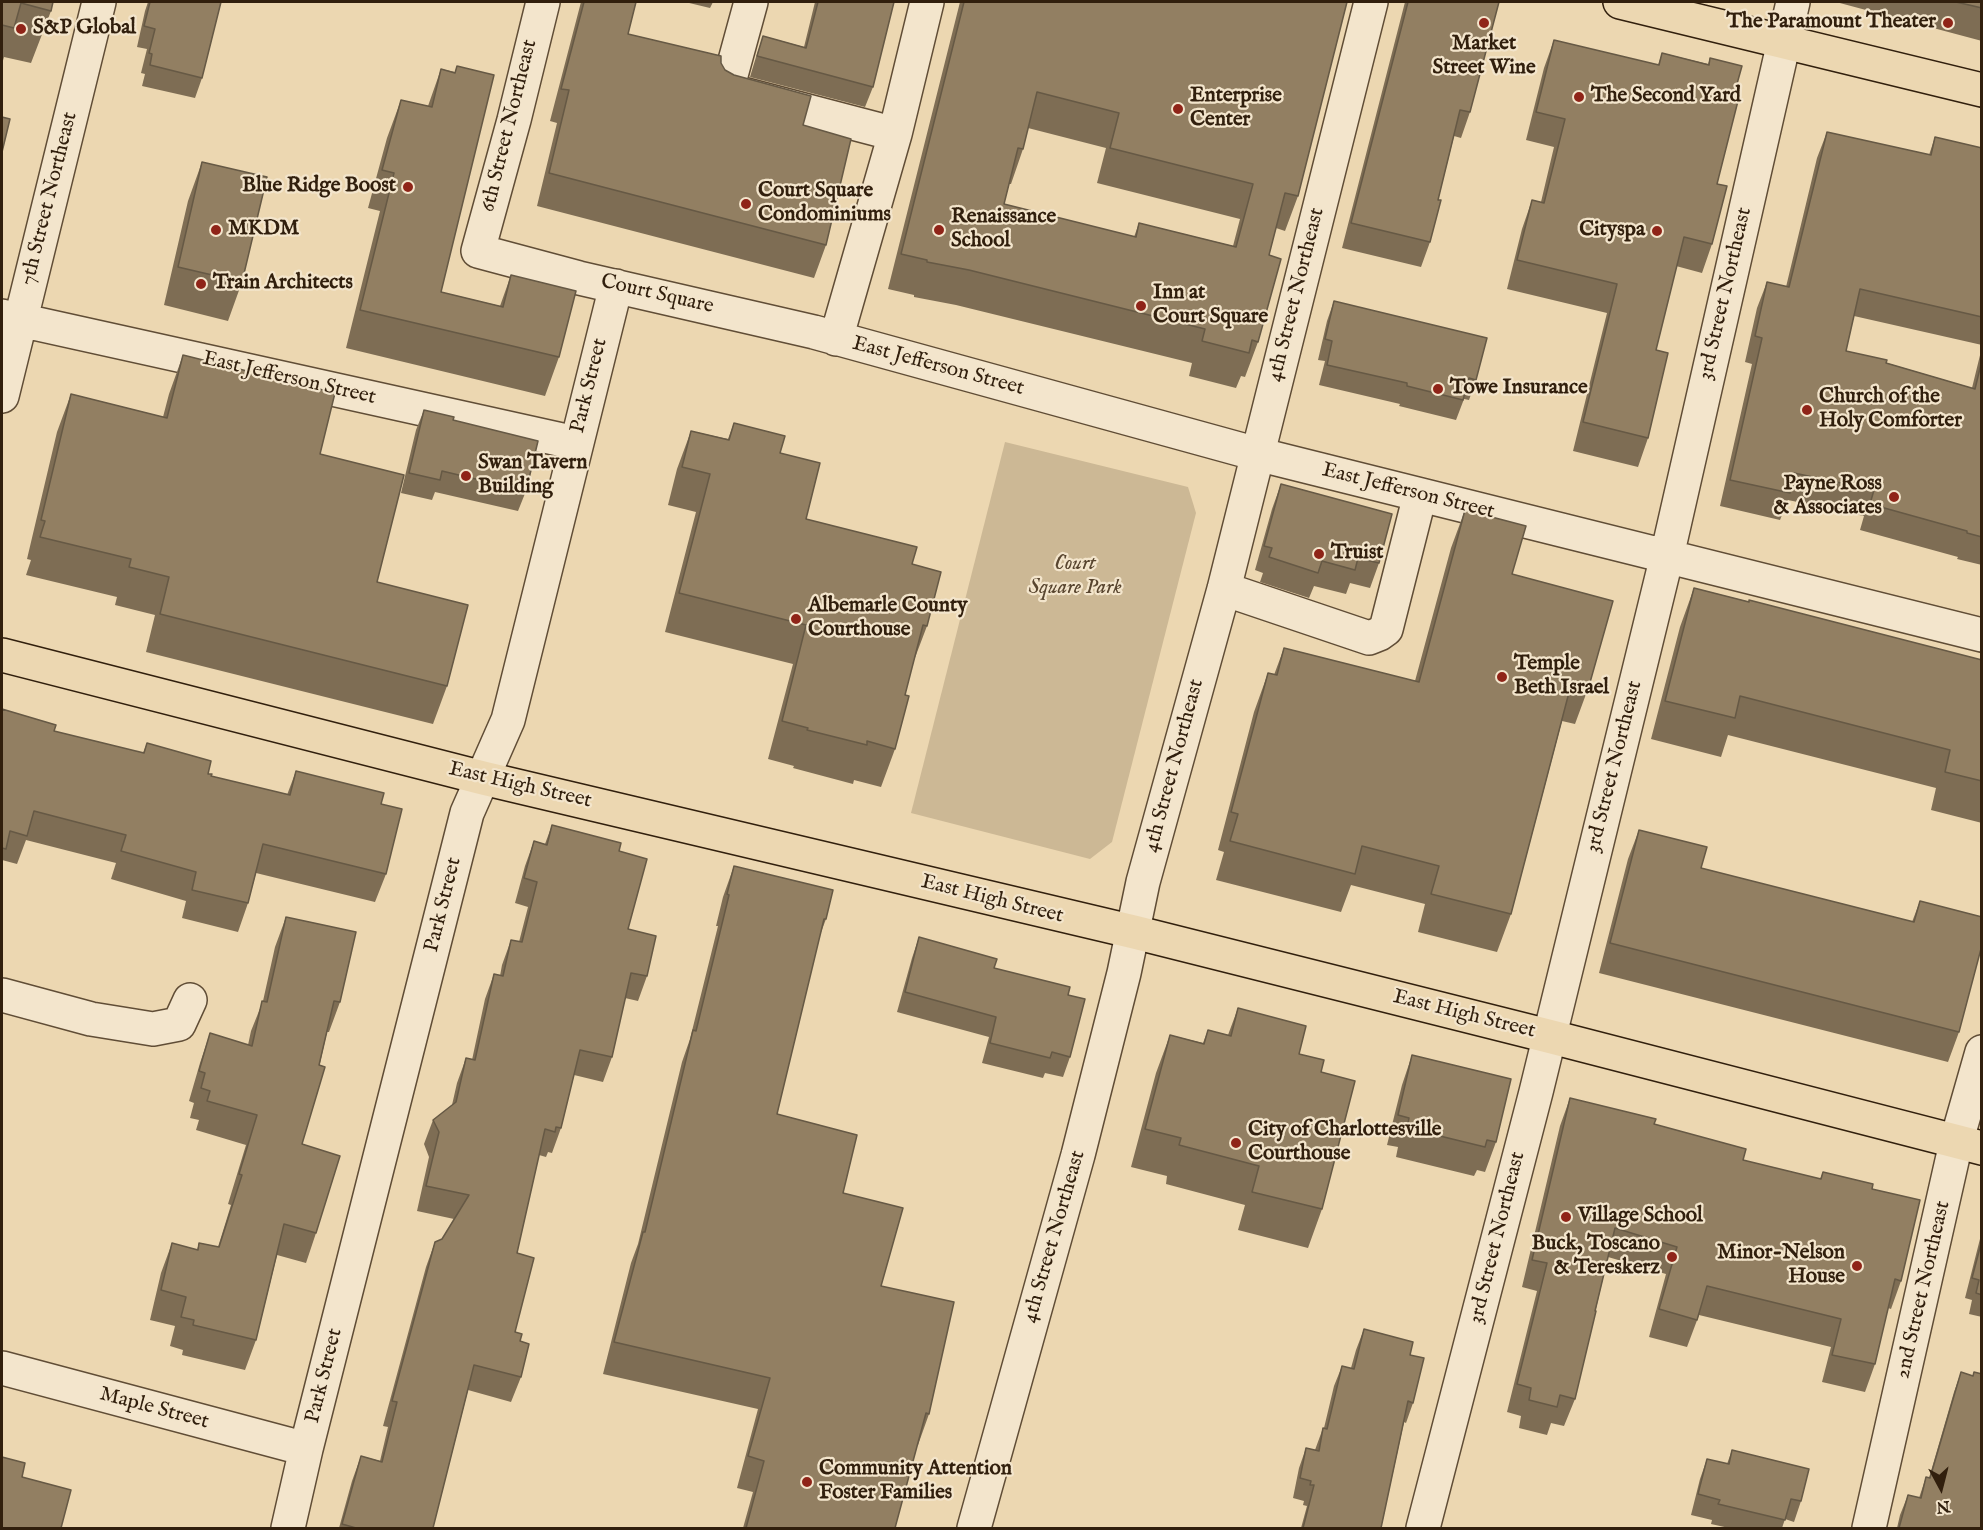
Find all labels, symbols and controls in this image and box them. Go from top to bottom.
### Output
place label: The Paramount Theater [1726,10,1936,36]
place label: S&P Global [33,16,136,42]
marker: Market Street Wine [1477,16,1491,30]
marker: The Paramount Theater [1941,16,1955,30]
marker: S&P Global [14,22,28,36]
place label: Market Street Wine [1432,32,1536,82]
street label: 6th Street Northeast [476,37,544,215]
place label: Enterprise Center [1190,84,1282,134]
place label: The Second Yard [1591,84,1741,110]
marker: The Second Yard [1572,90,1586,104]
marker: Enterprise Center [1171,102,1185,116]
street label: 7th Street Northeast [16,110,84,288]
place label: Blue Ridge Boost [242,174,396,200]
place label: Court Square Condominiums [758,179,891,229]
marker: Blue Ridge Boost [401,180,415,194]
marker: Court Square Condominiums [739,197,753,211]
place label: Renaissance School [951,205,1056,255]
street label: 3rd Street Northeast [1694,205,1758,383]
street label: 4th Street Northeast [1263,206,1331,384]
place label: MKDM [228,217,299,243]
place label: Cityspa [1579,218,1645,244]
marker: MKDM [209,223,223,237]
marker: Renaissance School [932,223,946,237]
marker: Cityspa [1650,224,1664,238]
street label: Court Square [598,270,716,320]
place label: Train Architects [213,271,353,297]
marker: Train Architects [194,277,208,291]
place label: Inn at Court Square [1153,281,1268,331]
marker: Inn at Court Square [1134,299,1148,313]
street label: East Jefferson Street [849,332,1027,402]
street label: Park Street [566,336,614,436]
street label: East Jefferson Street [200,347,378,411]
place label: Towe Insurance [1450,376,1588,402]
marker: Towe Insurance [1431,382,1445,396]
place label: Church of the Holy Comforter [1819,385,1962,435]
marker: Church of the Holy Comforter [1800,403,1814,417]
place label: Swan Tavern Building [478,451,587,501]
street label: East Jefferson Street [1319,458,1497,526]
marker: Swan Tavern Building [459,469,473,483]
place label: Payne Ross & Associates [1773,472,1882,522]
marker: Payne Ross & Associates [1887,490,1901,504]
place label: Truist [1331,541,1384,567]
marker: Truist [1312,547,1326,561]
park label: Court Square Park [1028,552,1122,602]
place label: Albemarle County Courthouse [808,594,967,644]
marker: Albemarle County Courthouse [789,612,803,626]
place label: Temple Beth Israel [1514,652,1609,702]
marker: Temple Beth Israel [1495,670,1509,684]
street label: 4th Street Northeast [1140,677,1210,855]
street label: 3rd Street Northeast [1581,678,1649,856]
street label: East High Street [446,757,594,815]
street label: Park Street [420,855,468,955]
street label: East High Street [918,870,1066,930]
street label: East High Street [1390,985,1538,1045]
place label: City of Charlottesville Courthouse [1248,1118,1441,1168]
marker: City of Charlottesville Courthouse [1229,1136,1243,1150]
street label: 4th Street Northeast [1018,1148,1092,1326]
street label: 3rd Street Northeast [1464,1149,1532,1327]
street label: 2nd Street Northeast [1891,1199,1957,1381]
place label: Village School [1578,1204,1703,1230]
marker: Village School [1559,1210,1573,1224]
place label: Buck, Toscano & Tereskerz [1532,1232,1660,1282]
place label: Minor-Nelson House [1717,1241,1845,1291]
marker: Buck, Toscano & Tereskerz [1665,1250,1679,1264]
marker: Minor-Nelson House [1850,1259,1864,1273]
street label: Park Street [301,1326,349,1426]
street label: Maple Street [97,1382,211,1436]
place label: Community Attention Foster Families [819,1457,1012,1507]
north arrow [1911,1458,1971,1518]
marker: Community Attention Foster Families [800,1475,814,1489]
text: N [1935,1495,1951,1517]

